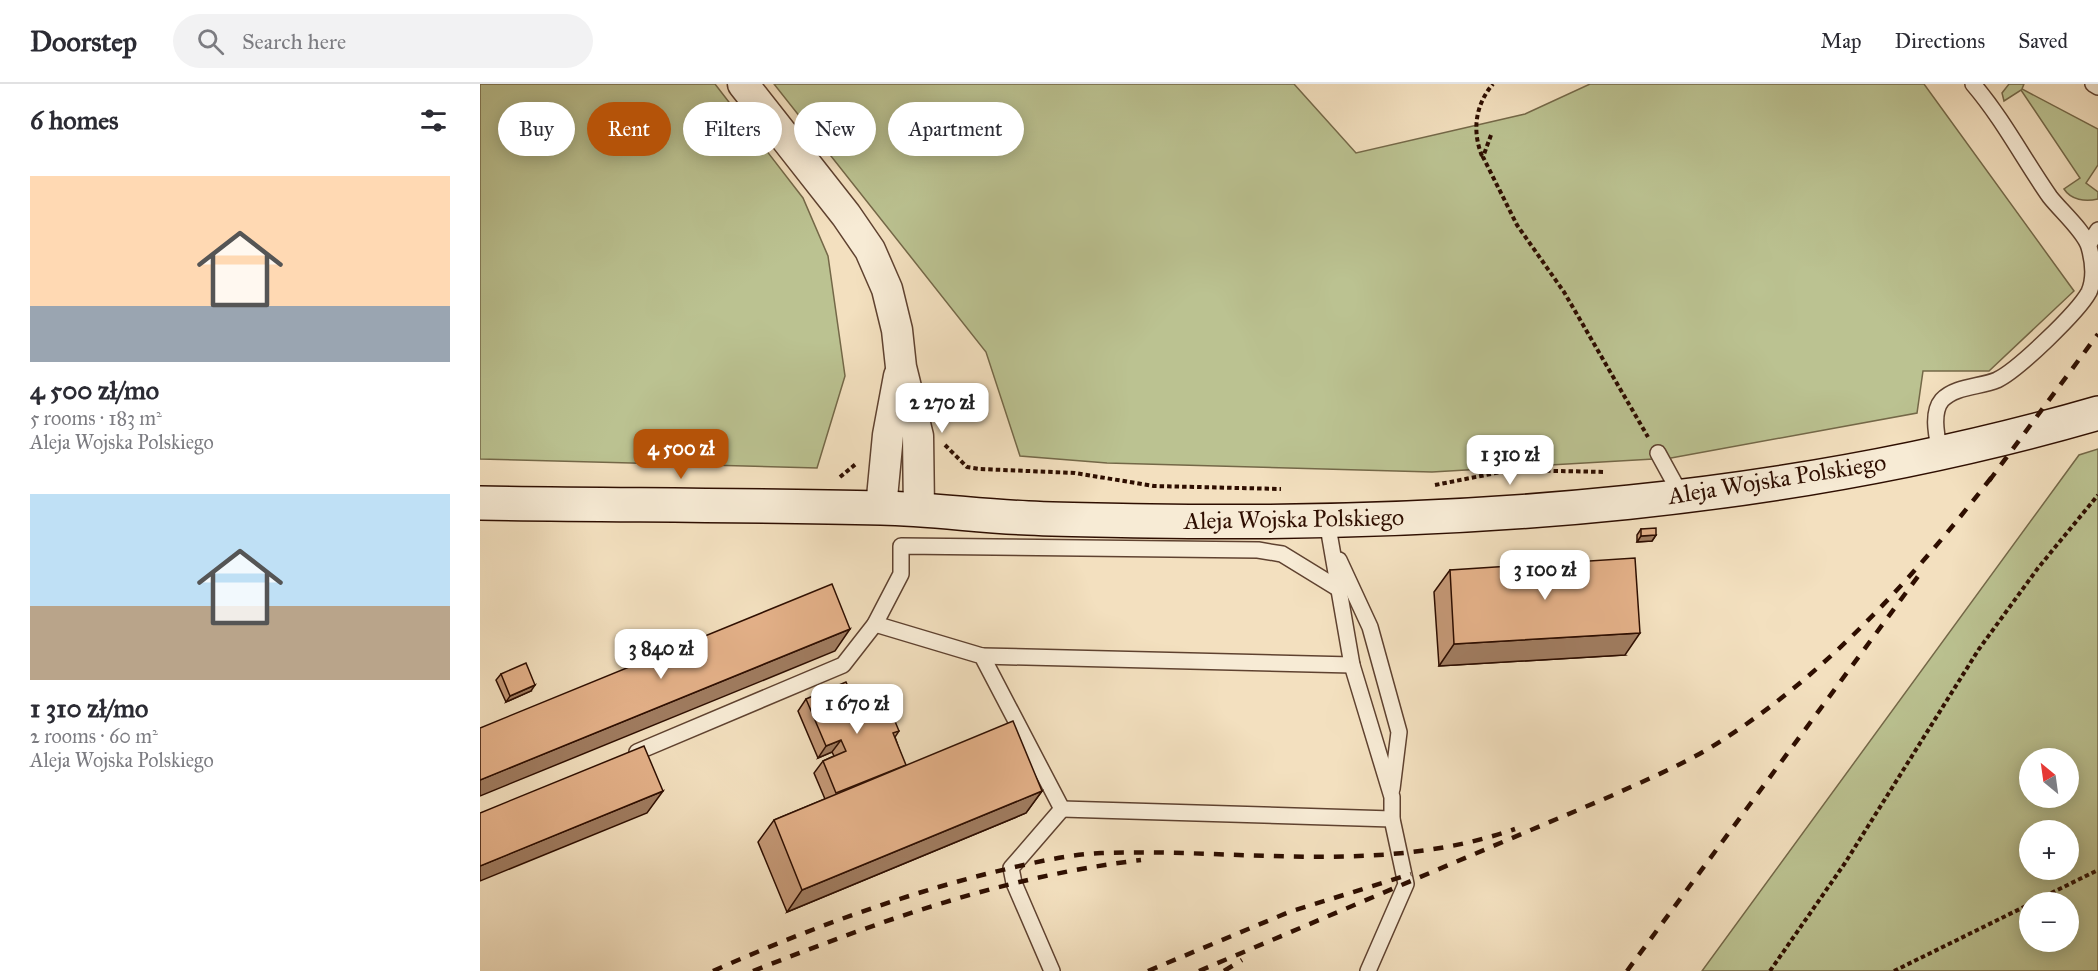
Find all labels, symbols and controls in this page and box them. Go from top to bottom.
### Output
search box [173,14,593,68]
text: Doorstep [30,24,137,59]
icon: search [194,25,227,58]
text: Search here [242,28,346,55]
text: Map [1821,28,1862,54]
text: Directions [1895,28,1985,54]
text: Saved [2018,28,2068,54]
chip: Buy [498,102,575,156]
chip: Rent [587,102,671,156]
chip: Filters [683,102,782,156]
chip: New [794,102,876,156]
chip: Apartment [888,102,1024,156]
text: 6 homes [30,104,119,136]
icon: filters [417,104,450,137]
icon: home [186,215,294,323]
text: 4 500 zł/mo [30,374,159,406]
pin: 2 270 zł [880,383,1004,434]
text: 2 270 zł [910,390,974,414]
text: 5 rooms · 183 m² [30,406,162,430]
pin: 4 500 zł [619,429,743,480]
text: Aleja Wojska Polskiego [30,430,214,454]
pin: 1 310 zł [1448,435,1572,486]
text: 4 500 zł [648,436,715,460]
text: 1 310 zł [1481,442,1539,466]
street label: Aleja Wojska Polskiego [1665,447,1888,511]
street label: Aleja Wojska Polskiego [1183,502,1404,536]
icon: home [186,533,294,641]
pin: 3 100 zł [1483,550,1607,601]
text: 3 100 zł [1514,557,1576,581]
pin: 3 840 zł [599,629,723,680]
text: 3 840 zł [629,636,693,660]
pin: 1 670 zł [795,684,919,735]
text: 1 670 zł [825,691,889,715]
text: 1 310 zł/mo [30,692,148,724]
text: 2 rooms · 60 m² [30,724,158,748]
text: Aleja Wojska Polskiego [30,748,214,772]
north arrow [2019,748,2079,808]
map controls [2019,748,2079,952]
button: + [2019,820,2079,880]
button: − [2019,892,2079,952]

